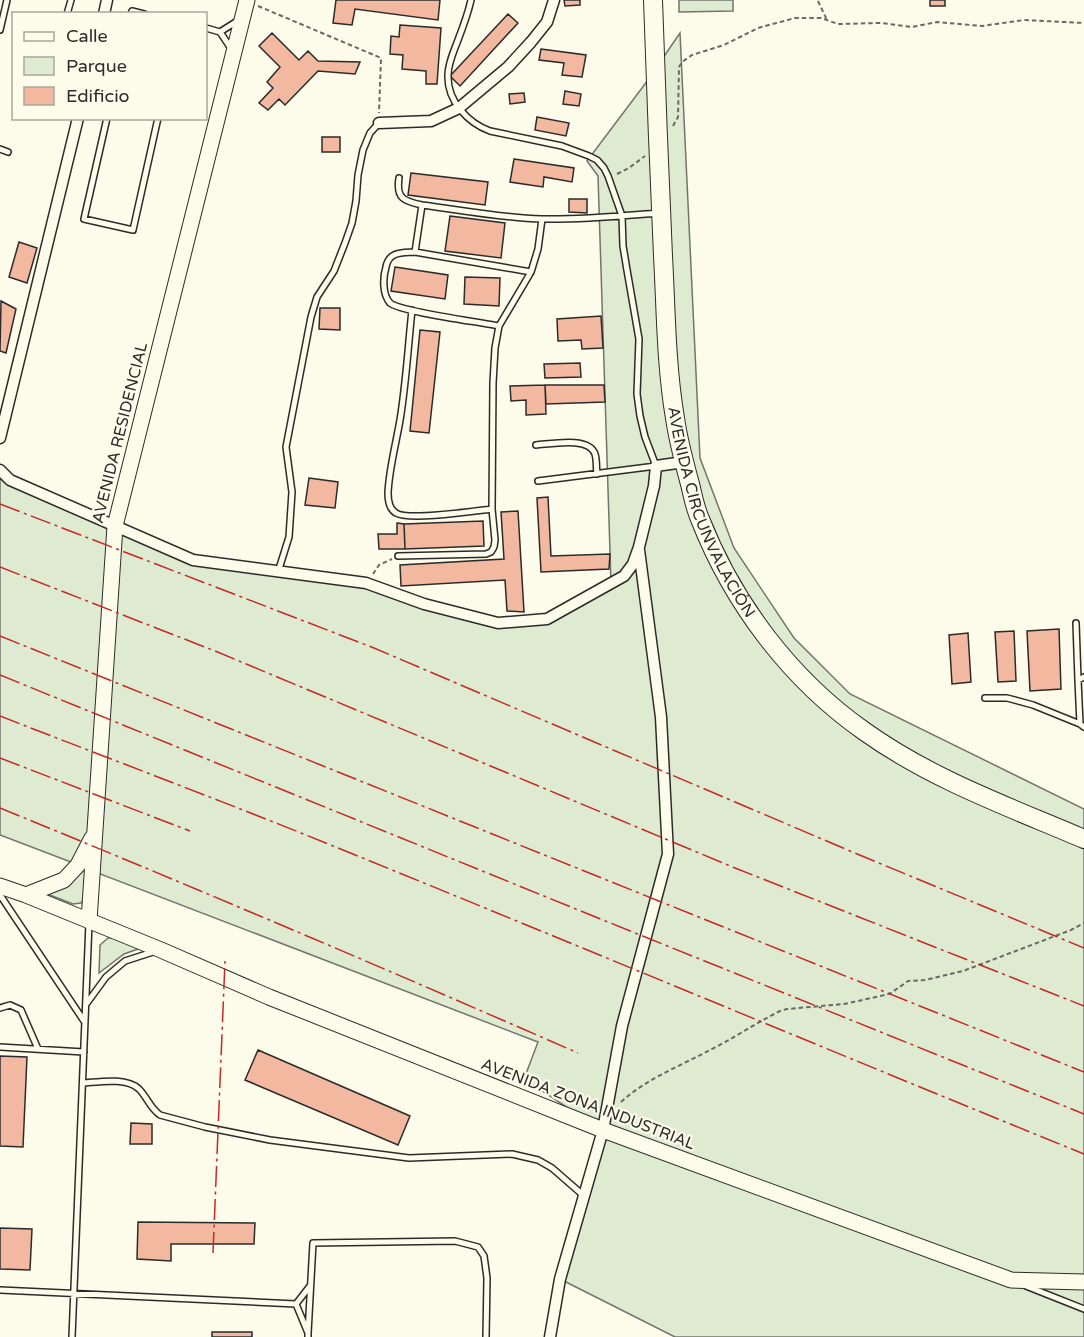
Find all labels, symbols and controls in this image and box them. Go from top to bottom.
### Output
legend [12,12,207,120]
text: Calle [66,25,108,47]
text: Parque [66,55,127,77]
text: Edificio [66,85,130,107]
street label: AVENIDA RESIDENCIAL [88,340,152,526]
street label: AVENIDA CIRCUNVALACIÓN [663,405,760,621]
street label: AVENIDA ZONA INDUSTRIAL [478,1054,698,1154]

